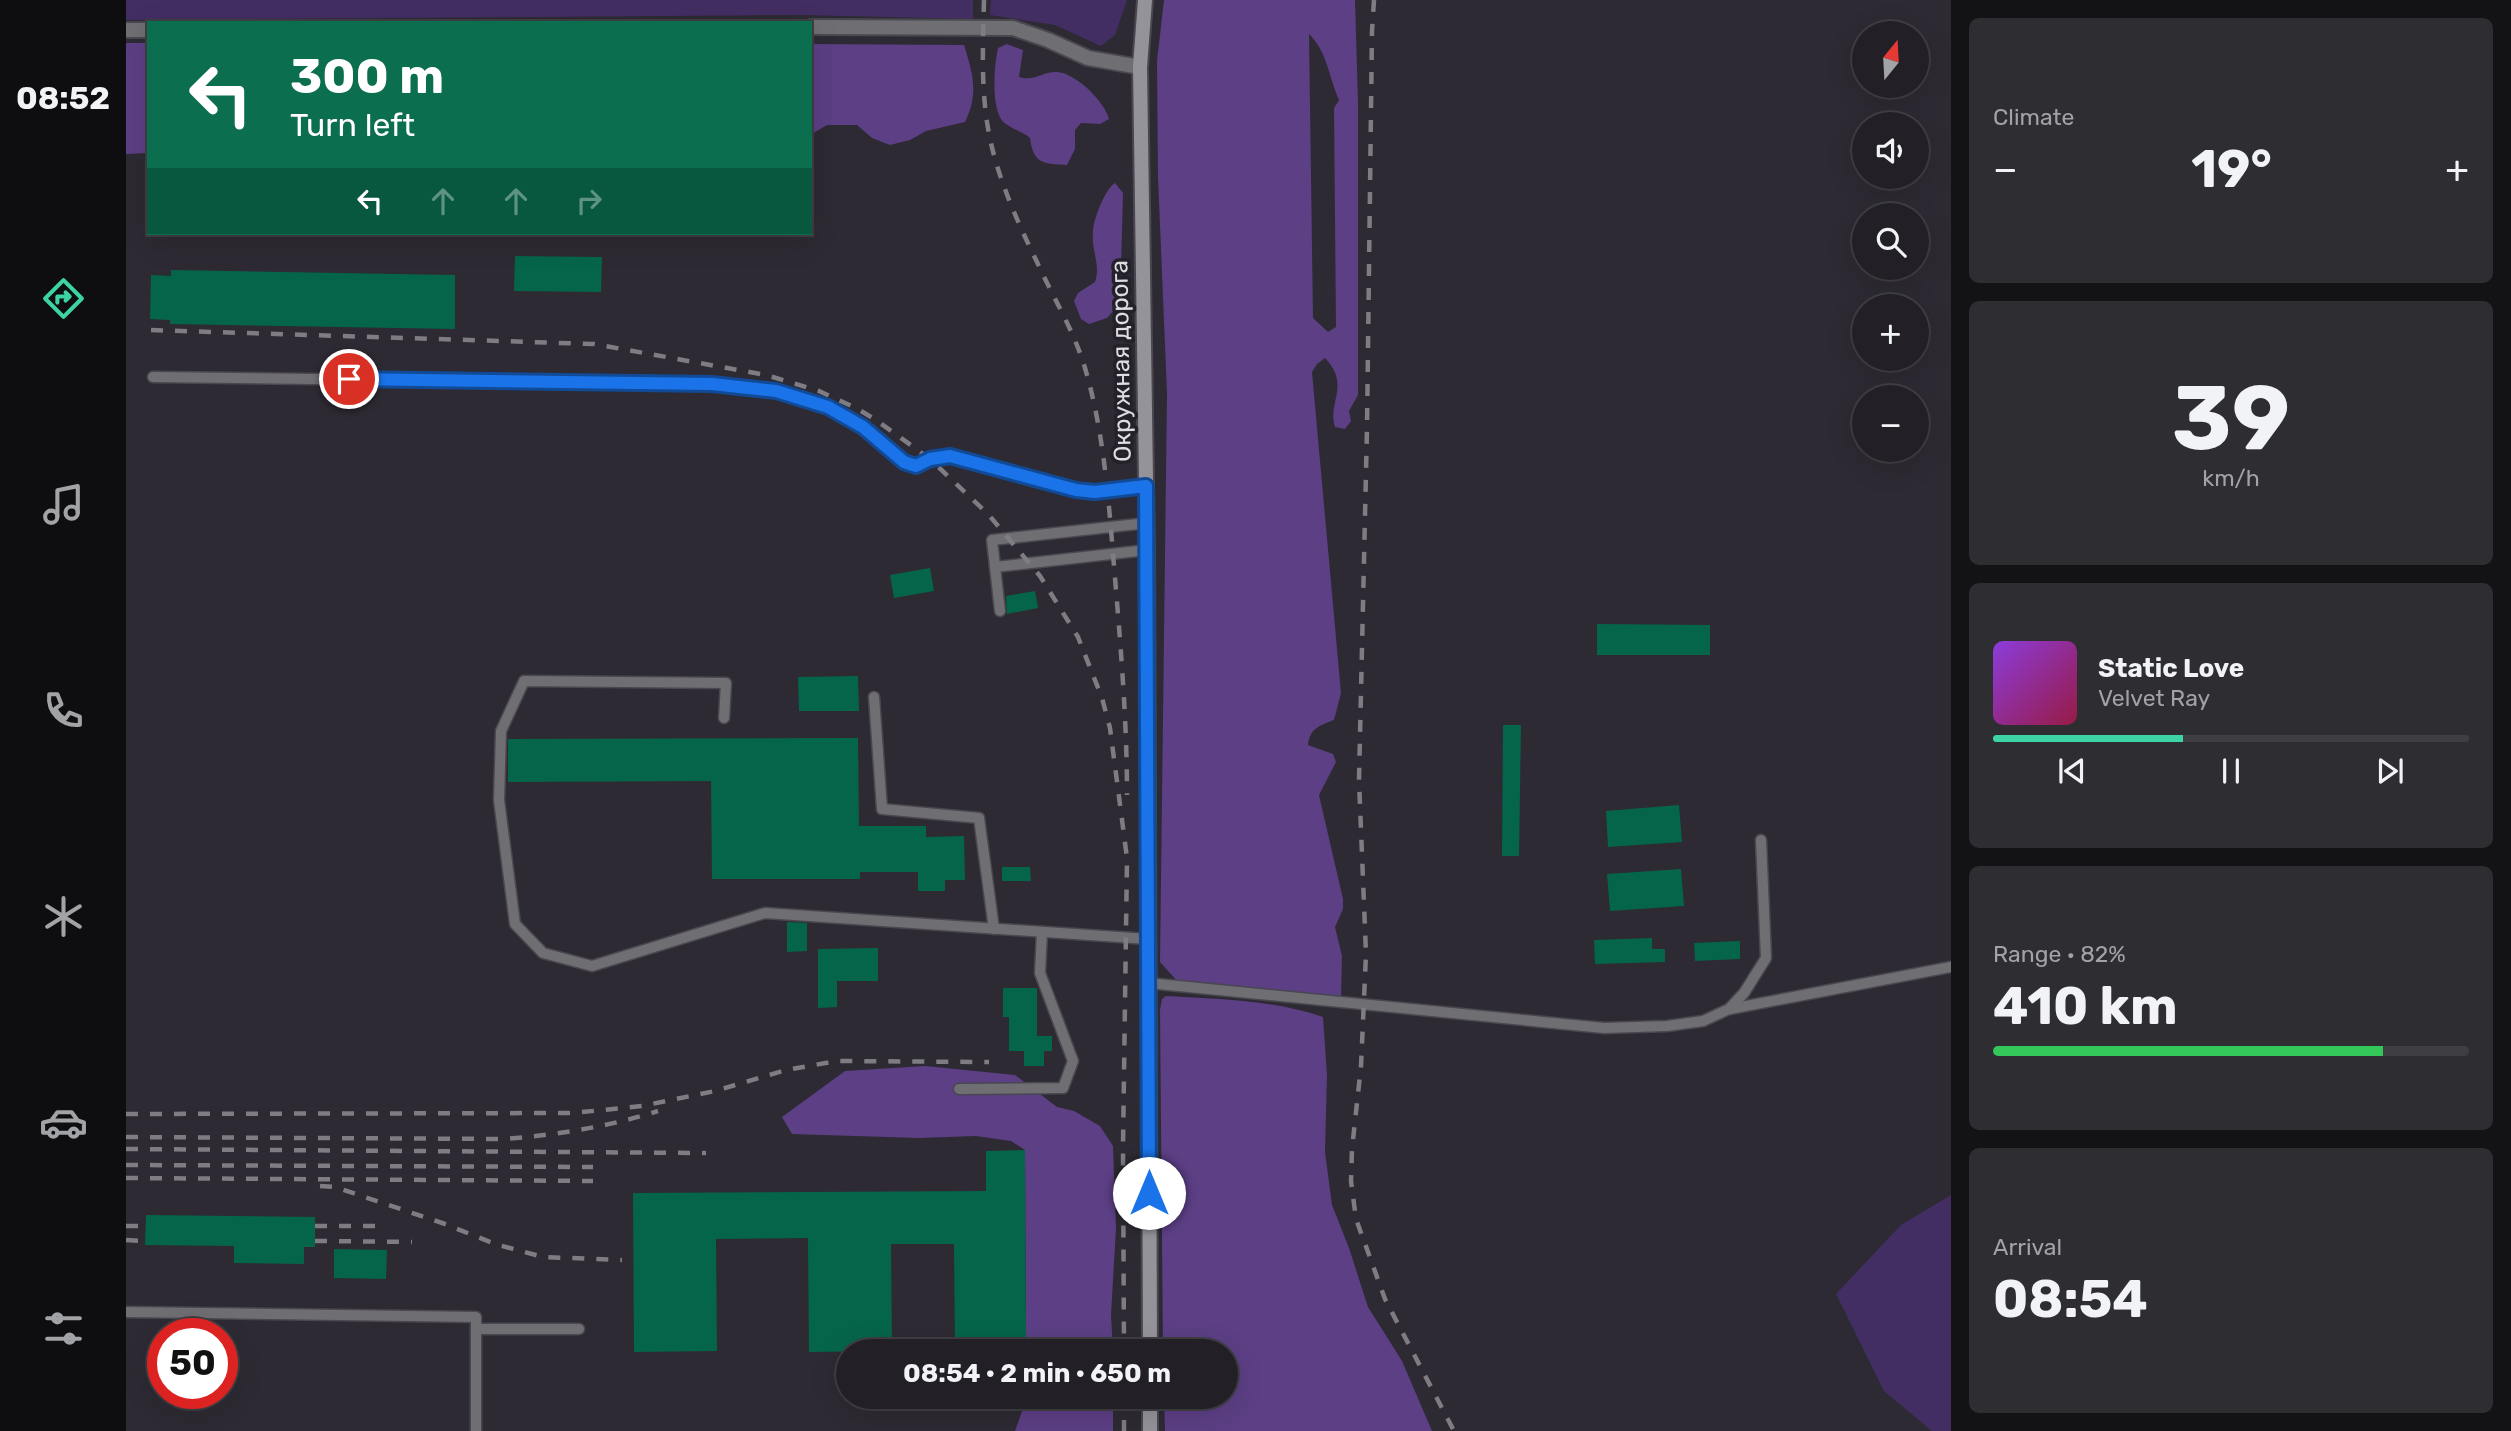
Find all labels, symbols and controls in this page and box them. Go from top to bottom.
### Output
north arrow [1852,21,1928,98]
map controls [1852,21,1929,462]
text: 300 m [290,47,444,105]
icon: left [175,49,266,140]
text: 08:52 [16,79,110,117]
text: Climate [1993,103,2074,131]
text: Turn left [290,106,415,144]
button: sound [1852,112,1929,189]
text: 19° [2191,138,2272,200]
text: − [1993,146,2018,192]
text: + [2445,146,2469,192]
icon: left [351,182,389,220]
icon: ahead [424,182,462,220]
icon: ahead [497,182,535,220]
icon: right [570,182,608,220]
button: search [1852,203,1929,280]
street label: Окружная дорога [1105,260,1137,462]
icon: directions [39,274,88,323]
button: + [1852,294,1929,371]
pin [319,349,379,409]
icon: arrive [330,360,368,398]
text: 39 [2172,364,2290,472]
button: − [1852,385,1929,462]
text: km/h [2202,464,2260,492]
icon: music [39,480,88,529]
text: Static Love [2098,653,2244,684]
text: Velvet Ray [2098,684,2210,712]
icon: phone [39,686,88,735]
icon: previous [2053,752,2091,790]
icon: pause [2212,752,2250,790]
icon: next [2371,752,2409,790]
icon: climate [39,892,88,941]
text: Range · 82% [1993,940,2126,968]
text: 410 km [1993,975,2178,1037]
icon: car [39,1098,88,1147]
position arrow [1112,1156,1186,1230]
text: Arrival [1993,1233,2062,1261]
text: 08:54 [1993,1268,2148,1330]
icon: filters [39,1304,88,1353]
speed limit sign: 50 [147,1318,238,1409]
text: 08:54 · 2 min · 650 m [903,1358,1171,1389]

